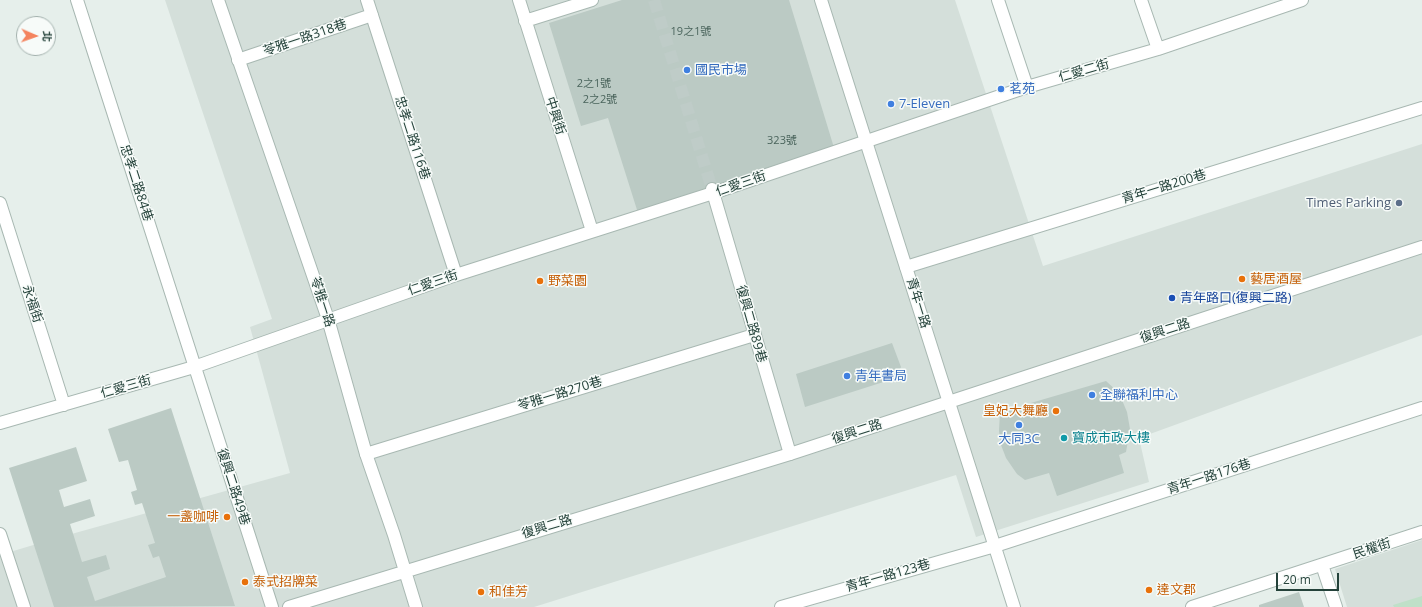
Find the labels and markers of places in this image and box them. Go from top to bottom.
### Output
place label: 國民市場 [695,62,747,78]
marker: 國民市場 [682,65,692,75]
place label: 茗苑 [1009,81,1035,97]
marker: 茗苑 [996,84,1006,94]
place label: 7-Eleven [899,96,950,112]
marker: 7-Eleven [886,99,896,109]
place label: Times Parking [1306,195,1391,211]
marker: Times Parking [1394,198,1404,208]
place label: 藝居酒屋 [1250,271,1302,287]
place label: 野菜園 [548,273,587,289]
marker: 藝居酒屋 [1237,274,1247,284]
marker: 野菜園 [535,276,545,286]
place label: 青年路口(復興二路) [1180,290,1292,306]
marker: 青年路口(復興二路) [1167,293,1177,303]
place label: 青年書局 [855,368,907,384]
marker: 青年書局 [842,371,852,381]
place label: 全聯福利中心 [1100,387,1178,403]
marker: 全聯福利中心 [1087,390,1097,400]
place label: 皇妃大舞廳 [983,403,1048,419]
marker: 皇妃大舞廳 [1051,406,1061,416]
marker: 大同3C [1014,420,1024,430]
place label: 寶成市政大樓 [1072,430,1150,446]
place label: 大同3C [998,431,1040,447]
marker: 寶成市政大樓 [1059,433,1069,443]
place label: 一盞咖啡 [167,509,219,525]
marker: 一盞咖啡 [222,512,232,522]
place label: 泰式招牌菜 [253,574,318,590]
marker: 泰式招牌菜 [240,577,250,587]
place label: 達文郡 [1157,582,1196,598]
place label: 和佳芳 [489,584,528,600]
marker: 達文郡 [1144,585,1154,595]
marker: 和佳芳 [476,587,486,597]

